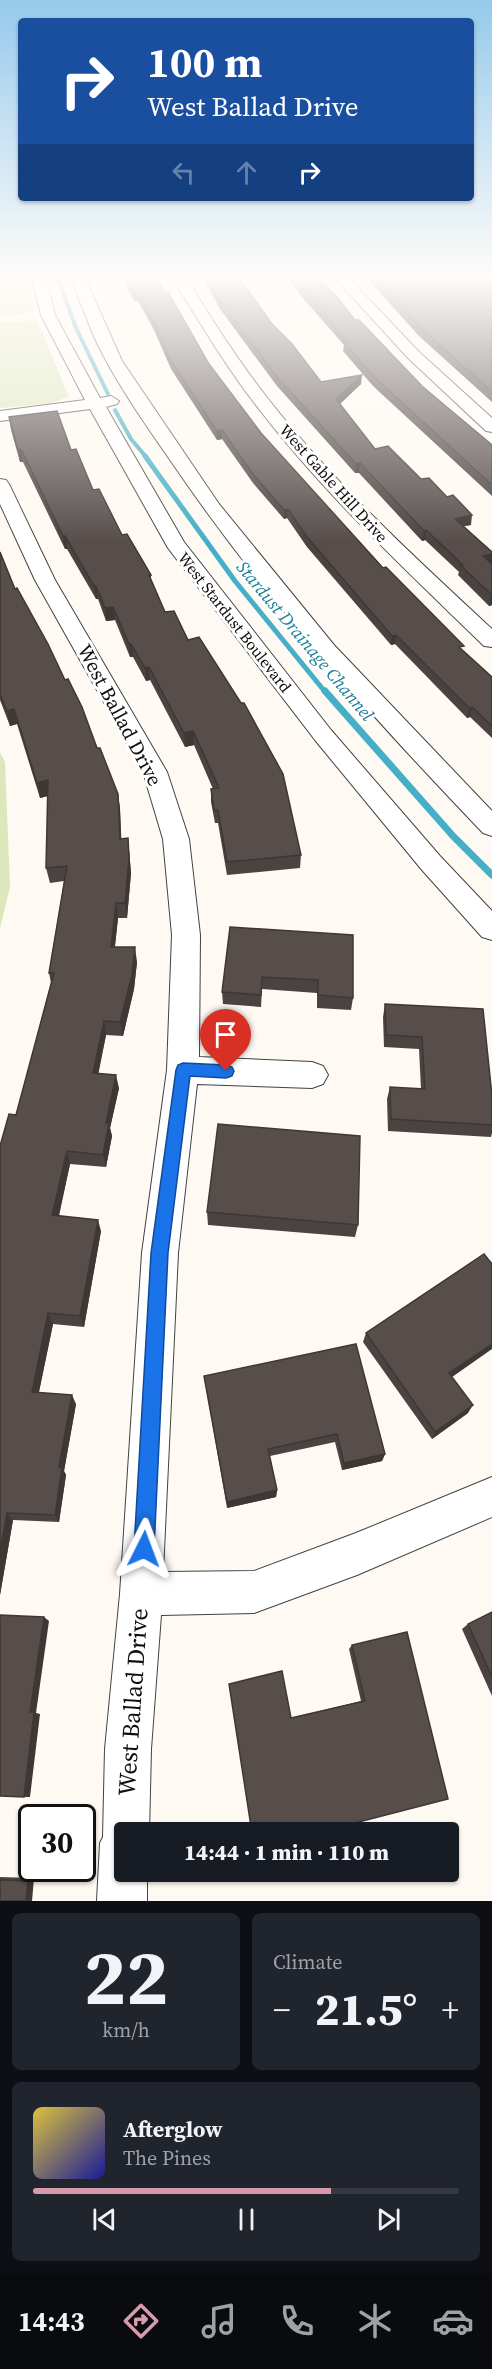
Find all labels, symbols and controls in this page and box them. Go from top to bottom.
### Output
text: 100 m [147,33,262,91]
icon: right [48,42,126,120]
text: West Ballad Drive [147,88,359,125]
icon: left [167,156,200,189]
icon: ahead [230,156,263,189]
icon: right [293,156,326,189]
street label: West Gable Hill Drive [275,419,393,547]
street label: West Stardust Boulevard [173,547,297,697]
water label: Stardust Drainage Channel [231,555,380,726]
street label: West Ballad Drive [71,639,169,791]
pin [200,1009,251,1071]
icon: arrive [209,1018,242,1051]
position arrow [112,1517,176,1581]
street label: West Ballad Drive [109,1607,156,1797]
speed limit sign: 30 [18,1804,96,1882]
text: 14:44 · 1 min · 110 m [184,1837,389,1867]
text: 22 [84,1923,168,2030]
text: Climate [273,1948,342,1976]
text: 21.5° [315,1978,417,2040]
text: − [273,1987,291,2032]
text: + [442,1987,459,2032]
text: km/h [102,2016,150,2044]
text: Afterglow [123,2114,223,2144]
text: The Pines [123,2144,211,2172]
icon: previous [88,2203,121,2236]
icon: pause [230,2203,263,2236]
icon: next [372,2203,405,2236]
icon: directions [120,2300,162,2342]
icon: music [198,2300,240,2342]
icon: phone [276,2300,318,2342]
icon: climate [354,2300,396,2342]
icon: car [432,2300,474,2342]
text: 14:43 [18,2303,85,2340]

